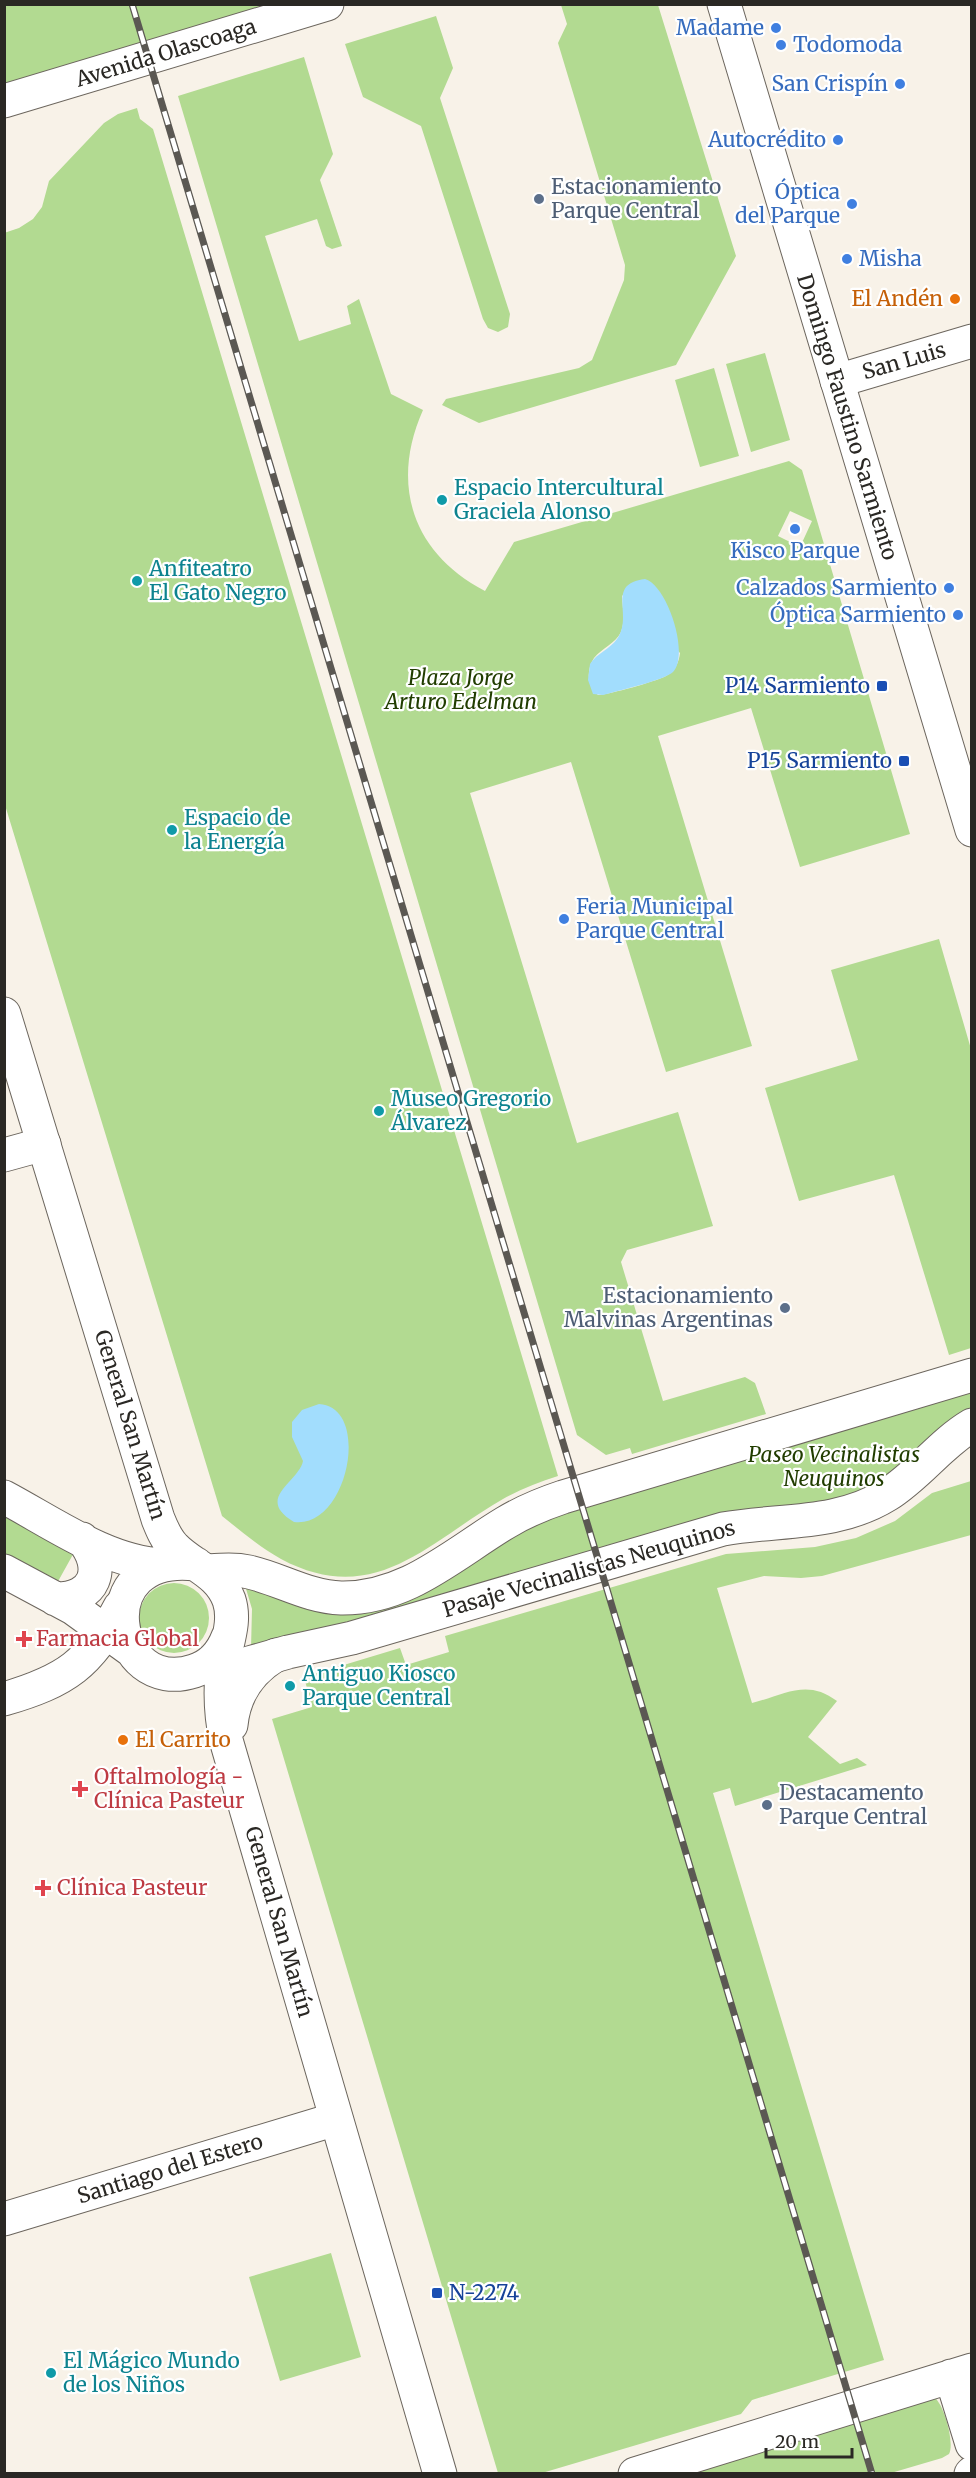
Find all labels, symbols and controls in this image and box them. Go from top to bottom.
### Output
street label: Avenida Olascoaga [71,12,259,93]
place label: Madame [676,14,764,41]
marker: Madame [769,21,783,35]
place label: Todomoda [793,31,902,58]
marker: Todomoda [774,38,788,52]
place label: San Crispín [772,70,888,97]
marker: San Crispín [893,77,907,91]
place label: Autocrédito [707,126,826,153]
marker: Autocrédito [831,133,845,147]
place label: Estacionamiento Parque Central [551,173,721,224]
place label: Óptica del Parque [735,178,840,229]
marker: Estacionamiento Parque Central [532,192,546,206]
marker: Óptica del Parque [845,197,859,211]
place label: Misha [859,245,922,272]
marker: Misha [840,252,854,266]
street label: Domingo Faustino Sarmiento [791,271,904,563]
place label: El Andén [851,285,943,312]
marker: El Andén [948,292,962,306]
street label: San Luis [859,336,949,385]
place label: Espacio Intercultural Graciela Alonso [454,474,664,525]
marker: Espacio Intercultural Graciela Alonso [435,493,449,507]
marker: Kisco Parque [788,522,802,536]
place label: Kisco Parque [730,537,860,564]
place label: Anfiteatro El Gato Negro [148,555,286,606]
marker: Anfiteatro El Gato Negro [130,574,144,588]
place label: Calzados Sarmiento [736,574,937,601]
marker: Calzados Sarmiento [942,581,956,595]
place label: Óptica Sarmiento [770,601,946,628]
marker: Óptica Sarmiento [951,608,965,622]
park label: Plaza Jorge Arturo Edelman [383,664,537,715]
place label: P14 Sarmiento [725,672,870,699]
marker: P14 Sarmiento [875,679,889,693]
place label: P15 Sarmiento [747,747,892,774]
marker: P15 Sarmiento [897,754,911,768]
place label: Espacio de la Energía [184,804,291,855]
marker: Espacio de la Energía [165,823,179,837]
place label: Feria Municipal Parque Central [576,893,734,944]
marker: Feria Municipal Parque Central [557,912,571,926]
place label: Museo Gregorio Álvarez [390,1085,551,1136]
marker: Museo Gregorio Álvarez [372,1104,386,1118]
place label: Estacionamiento Malvinas Argentinas [564,1282,773,1333]
marker: Estacionamiento Malvinas Argentinas [778,1301,792,1315]
street label: General San Martín [89,1327,172,1523]
park label: Paseo Vecinalistas Neuquinos [748,1441,920,1492]
street label: Pasaje Vecinalistas Neuquinos [440,1514,738,1623]
place label: Farmacia Global [36,1625,200,1652]
marker: Farmacia Global [17,1632,31,1646]
place label: Antiguo Kiosco Parque Central [301,1660,455,1711]
marker: Antiguo Kiosco Parque Central [283,1679,297,1693]
place label: El Carrito [135,1726,231,1753]
marker: El Carrito [116,1733,130,1747]
place label: Oftalmología - Clínica Pasteur [94,1763,244,1814]
place label: Destacamento Parque Central [779,1779,928,1830]
marker: Oftalmología - Clínica Pasteur [71,1780,89,1798]
marker: Destacamento Parque Central [760,1798,774,1812]
street label: General San Martín [239,1823,320,2020]
place label: Clínica Pasteur [57,1874,207,1901]
marker: Clínica Pasteur [34,1879,52,1897]
street label: Santiago del Estero [74,2127,266,2210]
place label: N-2274 [449,2279,519,2306]
marker: N-2274 [430,2286,444,2300]
place label: El Mágico Mundo de los Niños [63,2347,240,2398]
marker: El Mágico Mundo de los Niños [44,2366,58,2380]
scale bar [766,2421,852,2459]
text: 20 m [775,2430,819,2453]

